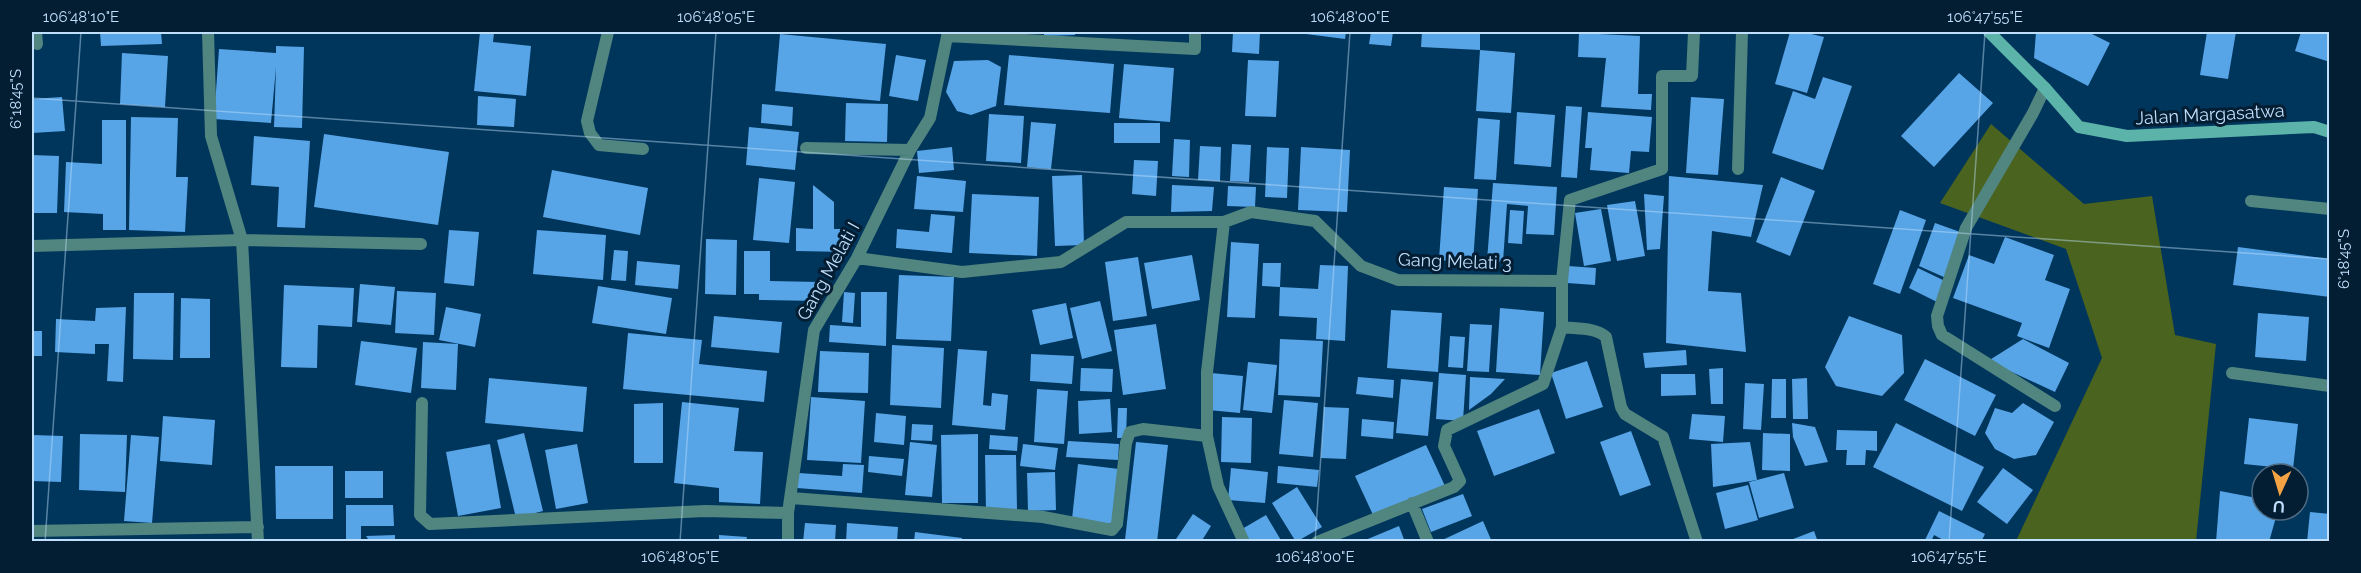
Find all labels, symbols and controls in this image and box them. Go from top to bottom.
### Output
text: 106°48'10"E [43,8,119,26]
text: 106°48'05"E [677,8,755,26]
text: 106°48'00"E [1310,8,1390,26]
text: 106°47'55"E [1947,8,2023,26]
text: 6°18'45"S [7,69,25,129]
street label: Jalan Margasatwa [2135,100,2285,128]
street label: Gang Melati I [792,218,864,324]
text: 6°18'45"S [2335,229,2353,289]
street label: Gang Melati 3 [1398,249,1512,273]
north arrow [2250,462,2310,522]
text: U [2272,497,2286,516]
text: 106°48'05"E [641,548,719,566]
text: 106°48'00"E [1275,548,1355,566]
text: 106°47'55"E [1911,548,1987,566]

